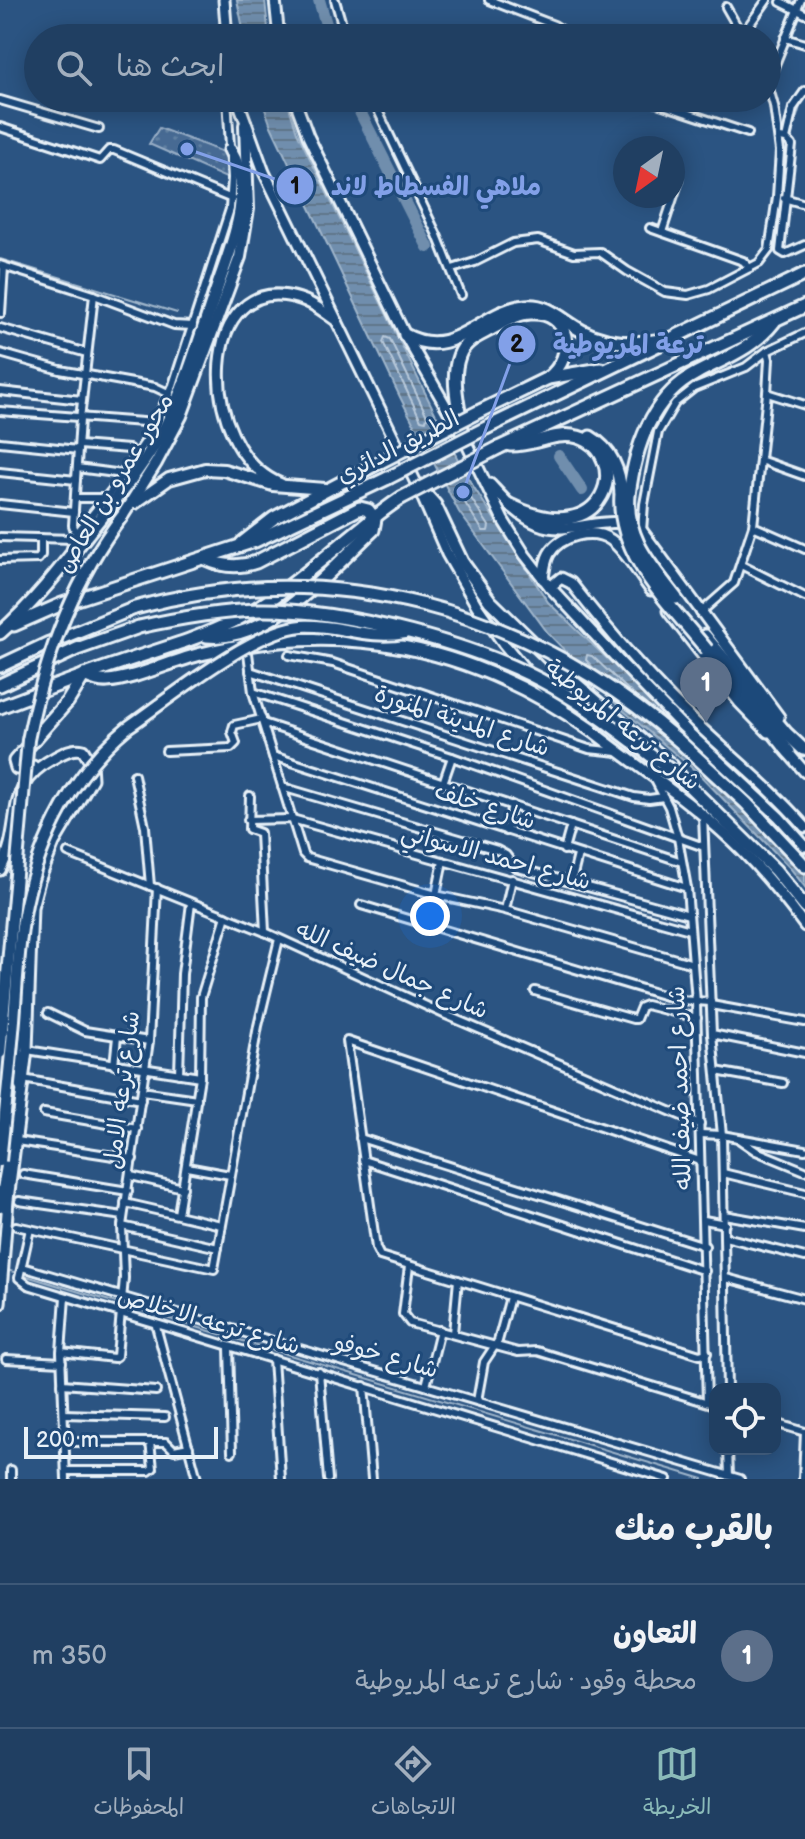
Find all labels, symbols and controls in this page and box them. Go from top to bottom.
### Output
search box [24,24,781,112]
icon: search [52,46,96,90]
text: ابحث هنا [116,49,224,85]
north arrow [613,136,685,208]
callout: ملاهي الفسطاط لاند [275,161,557,211]
text: 1 [290,172,300,201]
text: ملاهي الفسطاط لاند [331,172,541,210]
callout: ترعة المريوطية [497,319,719,369]
text: 2 [510,330,525,359]
text: ترعة المريوطية [553,330,705,361]
street label: محور عمرو بن العاص [50,388,180,578]
street label: الطريق الدائري [332,404,465,492]
street label: شارع ترعه المريوطية [538,653,707,798]
pin: 1 [680,657,732,723]
street label: شارع المدينة المنورة [370,679,553,765]
street label: شارع خلف [430,776,539,838]
street label: شارع احمد الاسواني [397,818,594,902]
your location [410,896,450,936]
street label: شارع جمال ضيف الله [290,915,493,1027]
street label: شارع احمد ضيف الله [662,985,700,1191]
street label: شارع ترعه الامل [98,1009,148,1171]
street label: شارع ترعه الاخلاص [114,1281,303,1363]
street label: شارع خوفو [329,1327,441,1387]
map controls [709,1383,781,1455]
button: locate [709,1383,781,1455]
scale bar [24,1423,218,1459]
text: 200 m [36,1427,99,1454]
text: بالقرب منك [615,1509,773,1550]
text: التعاون [613,1616,697,1652]
text: 350 m [32,1641,107,1672]
text: 1 [742,1641,752,1672]
text: محطة وقود · شارع ترعه المريوطية [355,1666,697,1697]
tab: المحفوظات [93,1742,184,1826]
tab: الاتجاهات [371,1742,456,1826]
tab: الخريطة [643,1742,712,1826]

